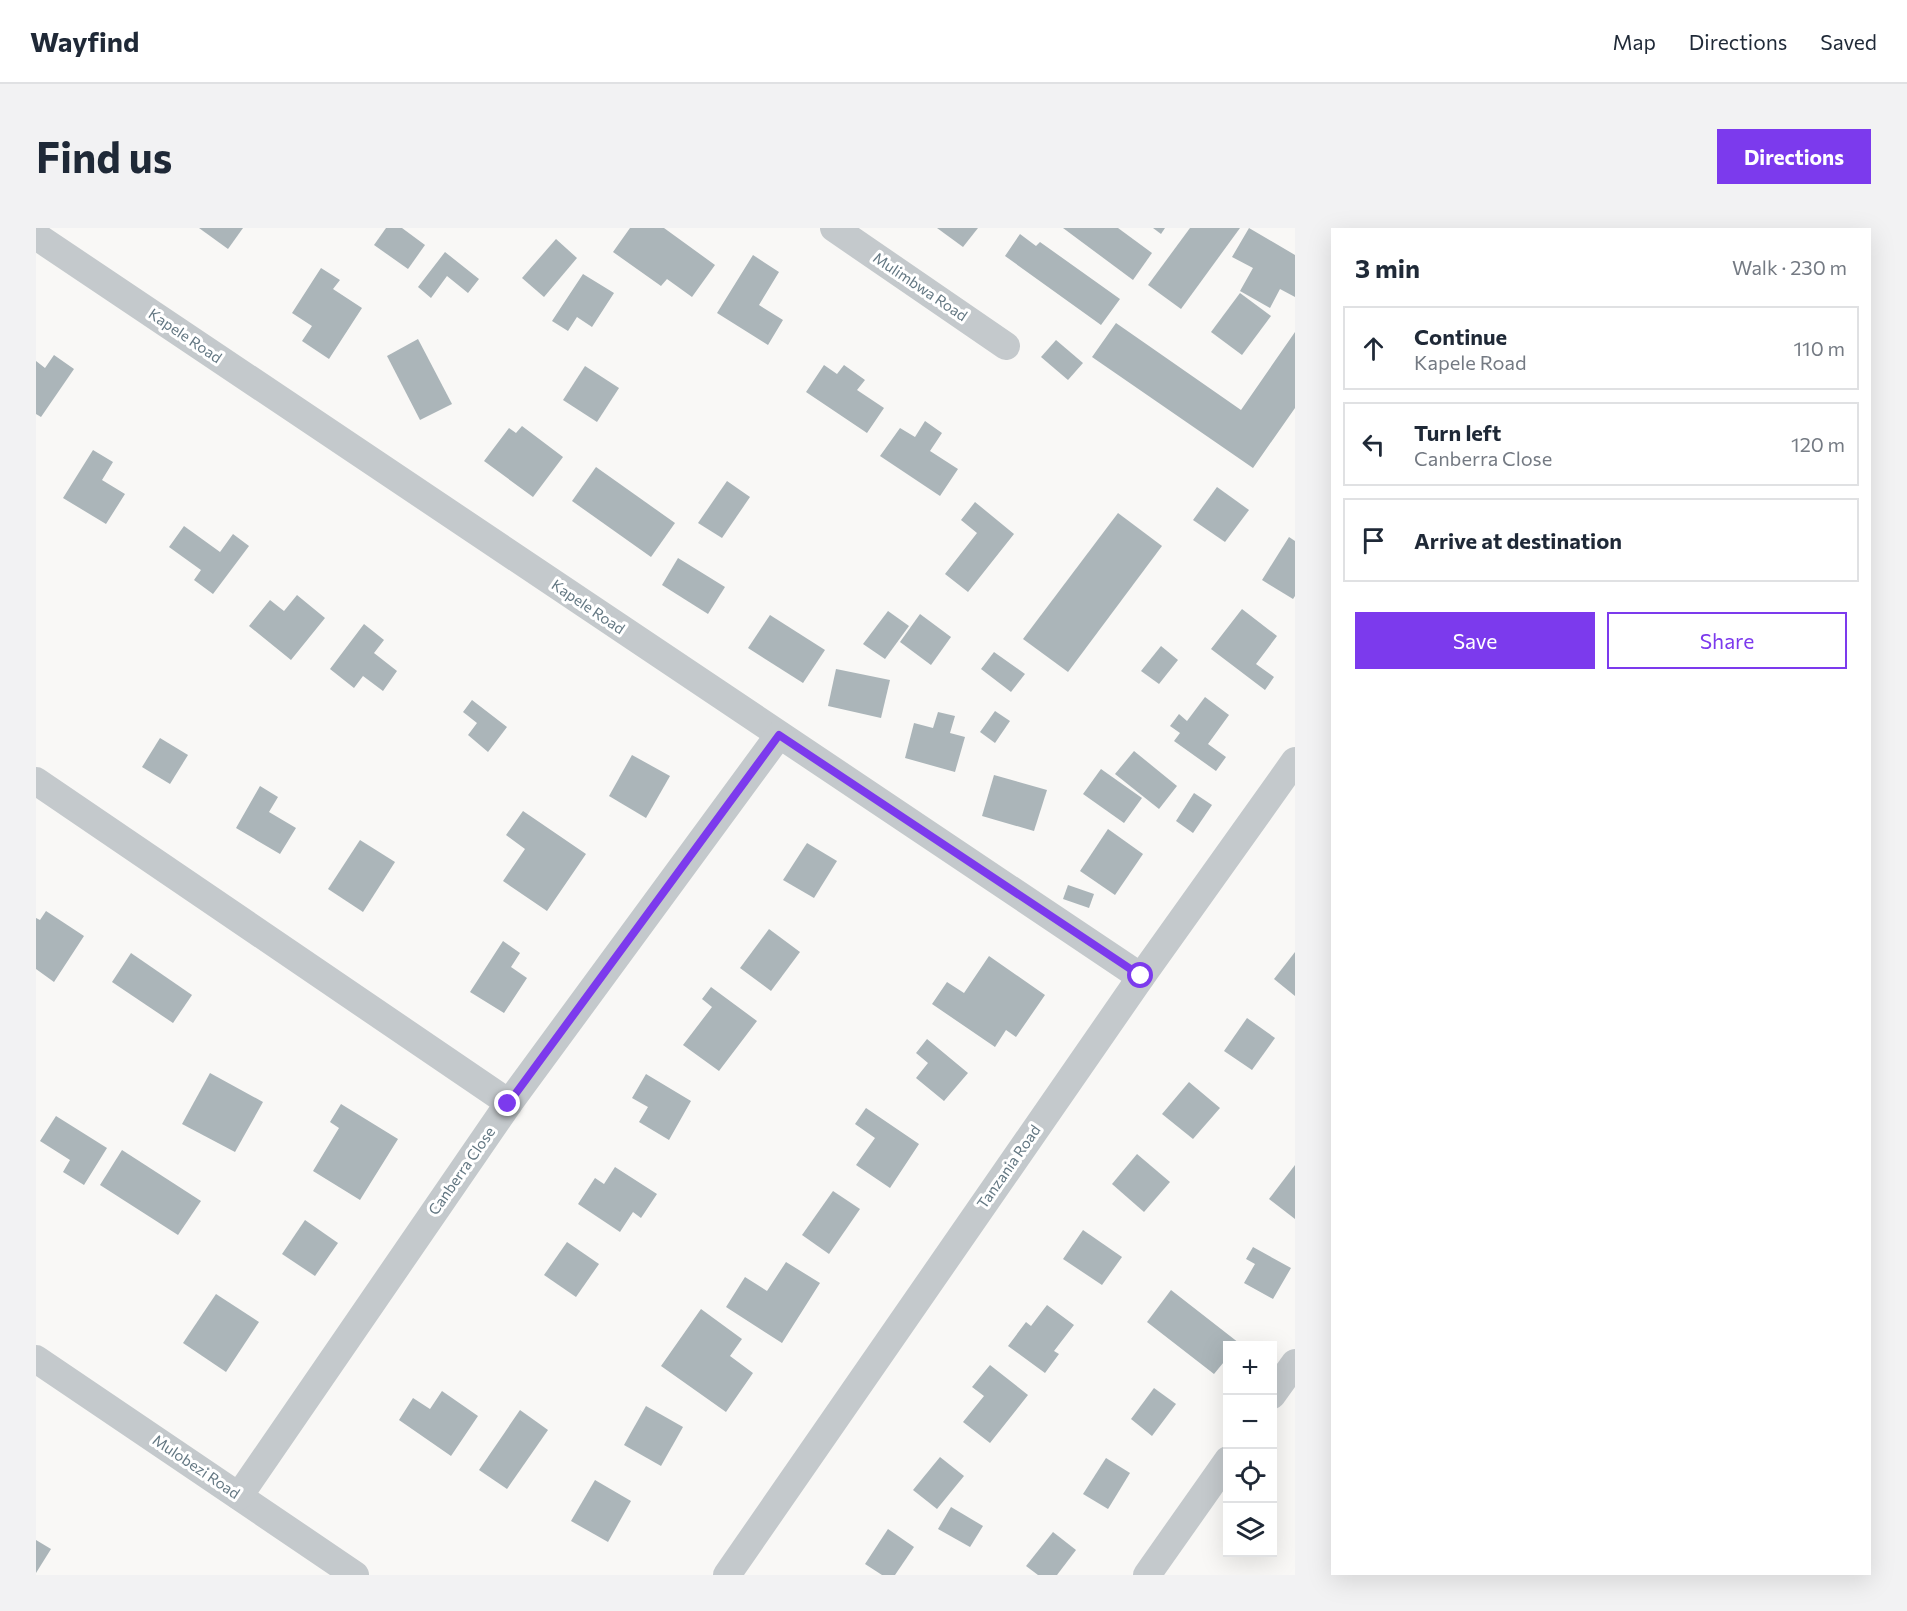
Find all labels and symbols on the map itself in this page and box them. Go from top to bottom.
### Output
street label: Mulimbwa Road [870,248,971,324]
street label: Kapele Road [146,304,226,366]
street label: Kapele Road [549,575,629,637]
route start [1127,962,1153,988]
route end [494,1090,520,1116]
street label: Tanzania Road [973,1121,1044,1212]
street label: Canberra Close [424,1123,498,1218]
street label: Mulobezi Road [149,1430,244,1502]

